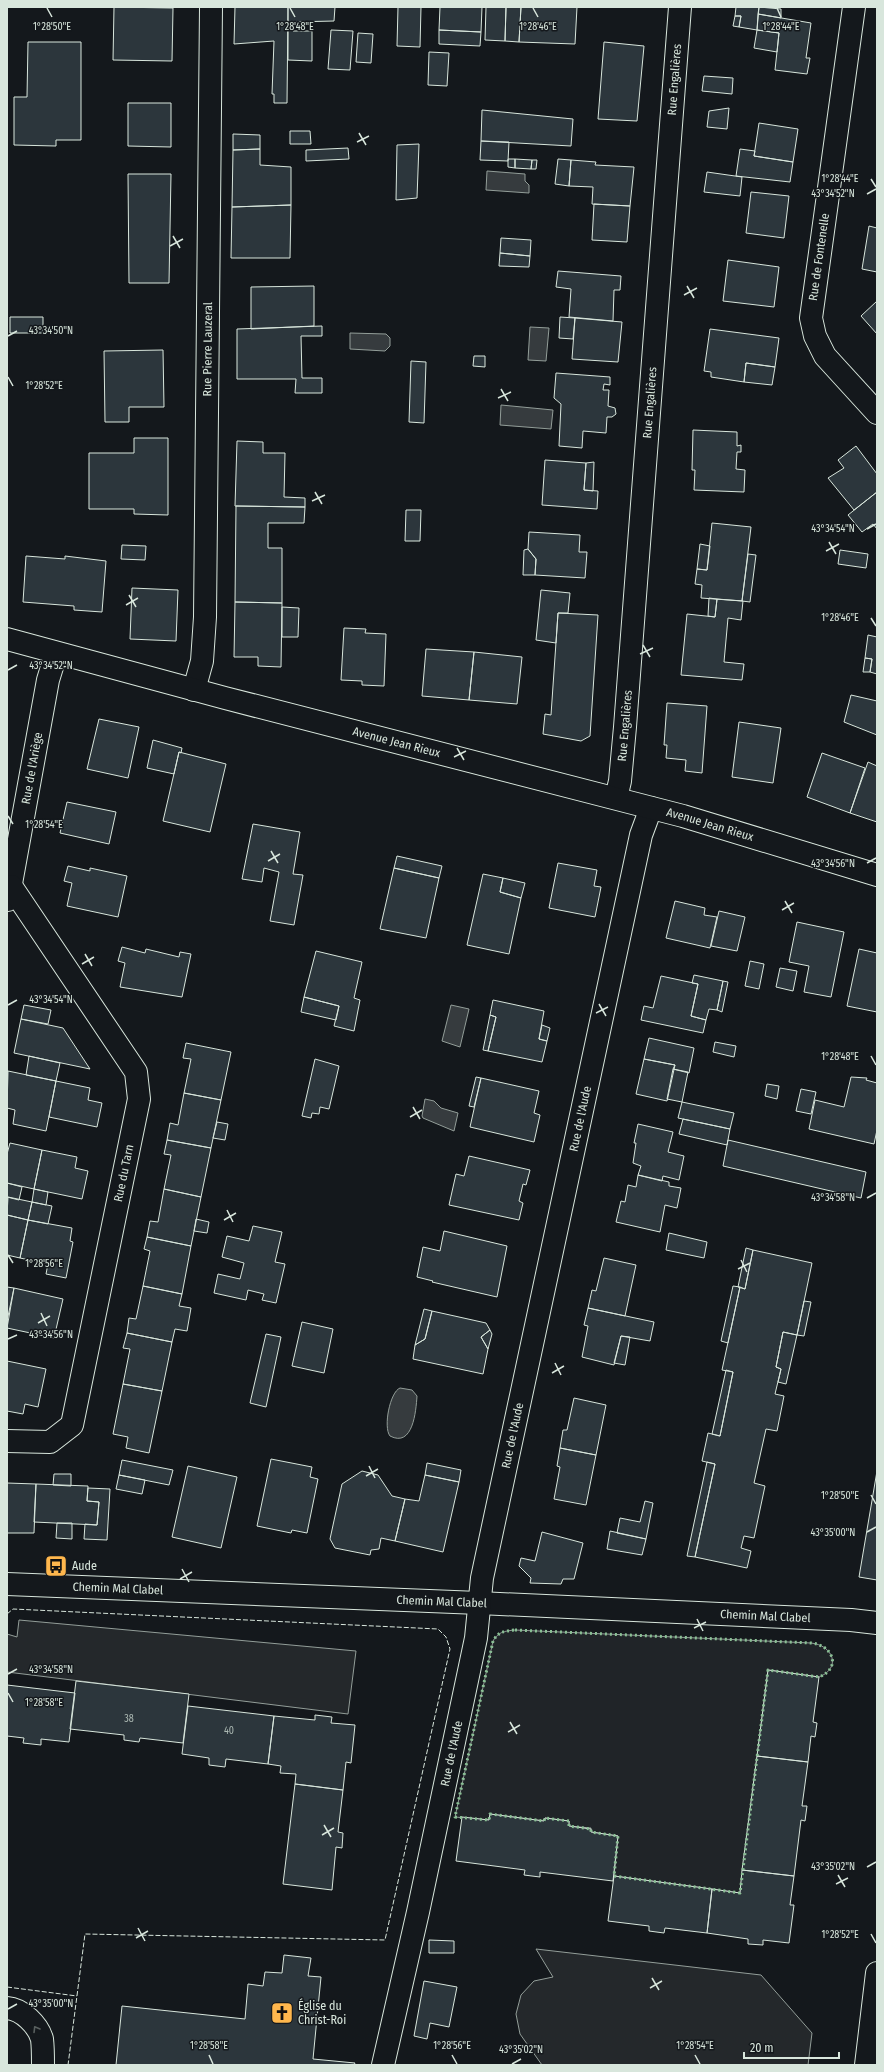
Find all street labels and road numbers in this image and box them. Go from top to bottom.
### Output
street label: Rue Engalières [665,43,684,116]
street label: Rue de Fontenelle [806,212,832,302]
street label: Rue Pierre Lauzeral [200,302,215,396]
street label: Rue Engalières [640,366,659,439]
street label: Rue Engalières [615,689,635,762]
street label: Avenue Jean Rieux [351,724,443,760]
street label: Rue de l'Ariège [19,731,45,805]
street label: Avenue Jean Rieux [665,805,756,844]
street label: Rue de l'Aude [566,1085,594,1153]
street label: Rue du Tarn [111,1143,137,1203]
street label: Rue de l'Aude [499,1401,526,1470]
street label: Chemin Mal Clabel [72,1580,163,1597]
street label: Chemin Mal Clabel [396,1593,487,1610]
street label: Chemin Mal Clabel [720,1607,811,1625]
street label: Rue de l'Aude [438,1719,465,1788]

